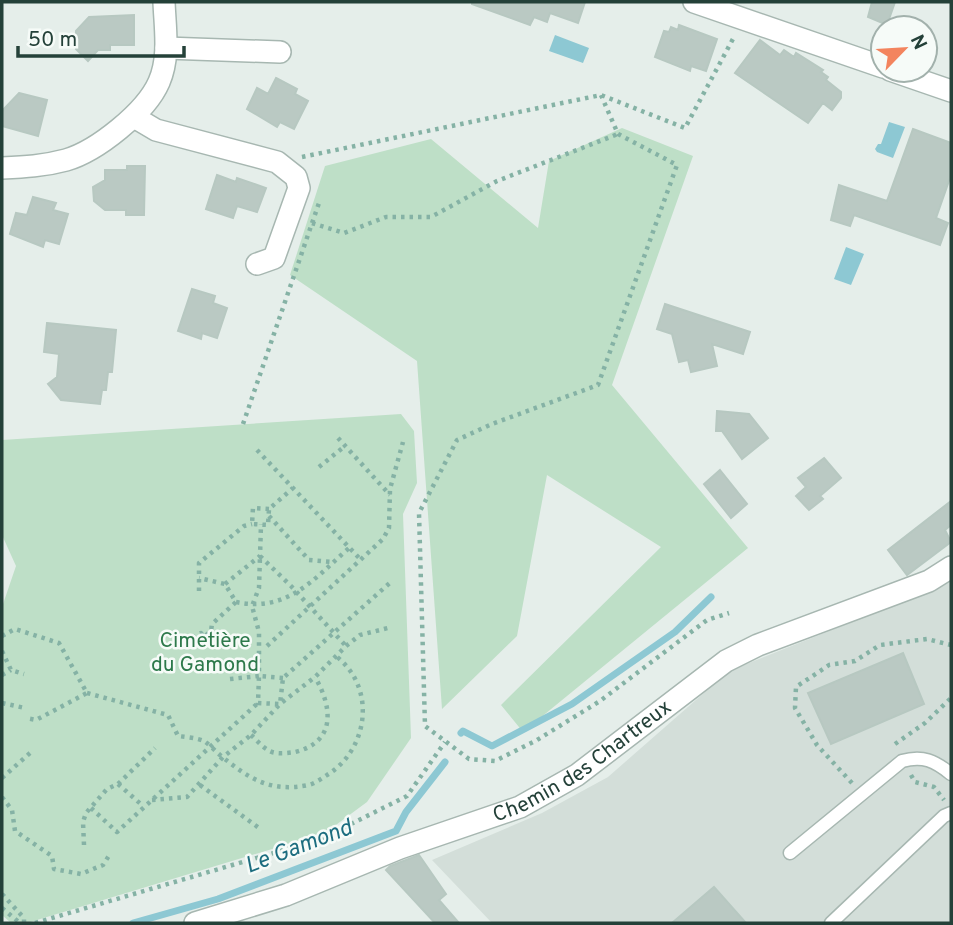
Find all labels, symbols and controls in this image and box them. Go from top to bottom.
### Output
scale bar [18,14,184,58]
north arrow [869,14,939,84]
text: 50 m [28,27,77,54]
text: N [904,31,931,54]
park label: Cimetière du Gamond [151,628,259,679]
street label: Chemin des Chartreux [489,694,677,829]
water label: Le Gamond [241,814,358,882]

